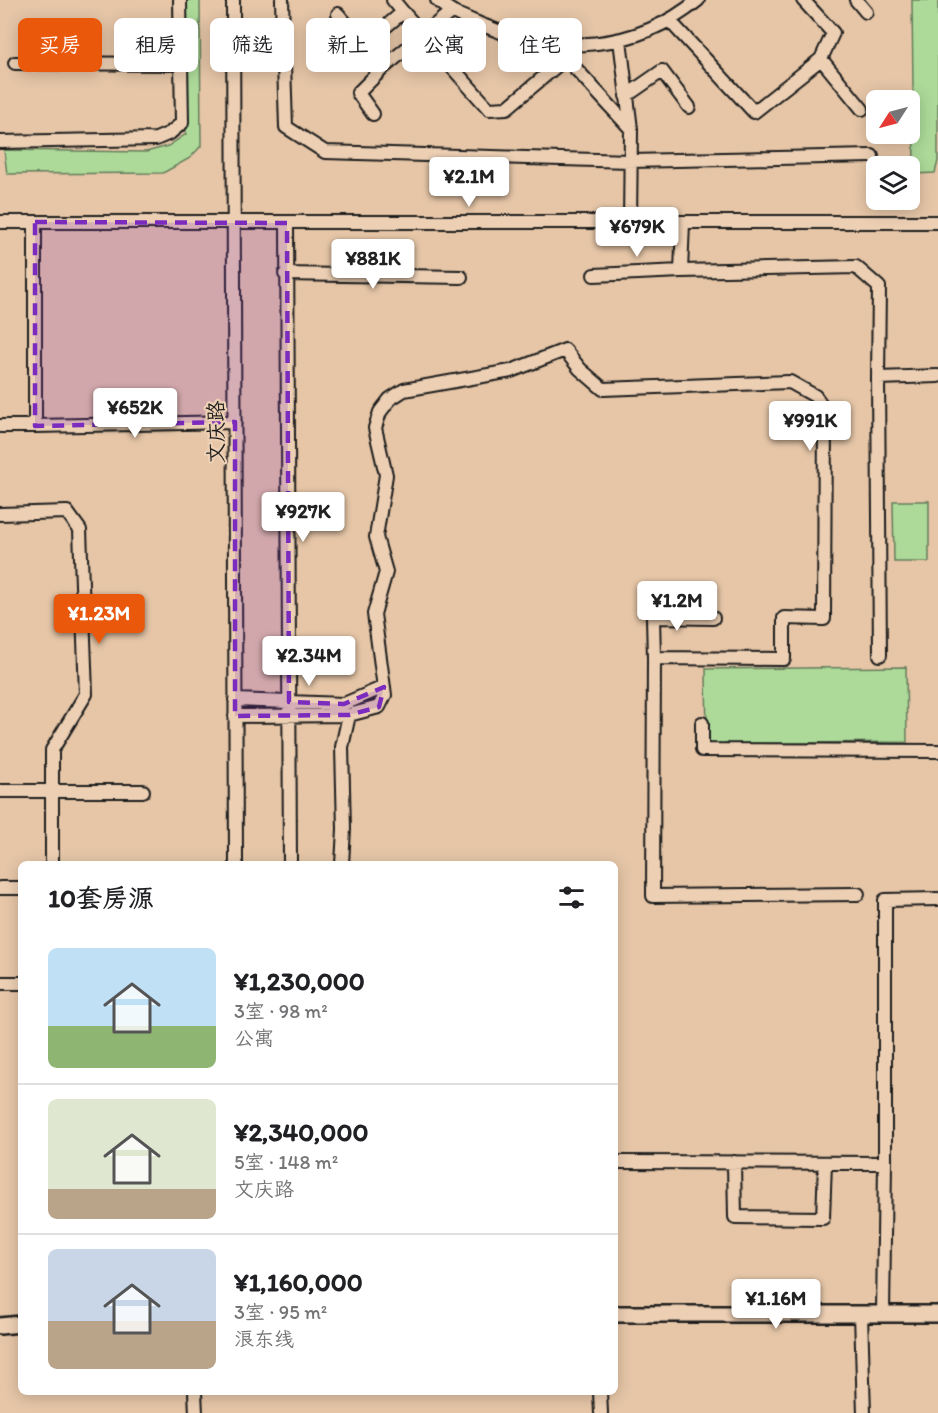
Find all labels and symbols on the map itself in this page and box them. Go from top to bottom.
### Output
north arrow [866,90,920,144]
pin: ¥2.1M [427,157,511,208]
pin: ¥679K [595,207,679,258]
pin: ¥881K [331,239,415,290]
pin: ¥652K [93,388,177,439]
street label: 文庆路 [203,401,228,464]
pin: ¥991K [768,401,852,452]
pin: ¥927K [261,492,345,543]
pin: ¥1.2M [635,581,719,632]
pin: ¥1.23M [50,594,148,645]
pin: ¥2.34M [260,636,358,687]
pin: ¥1.16M [727,1279,825,1330]

